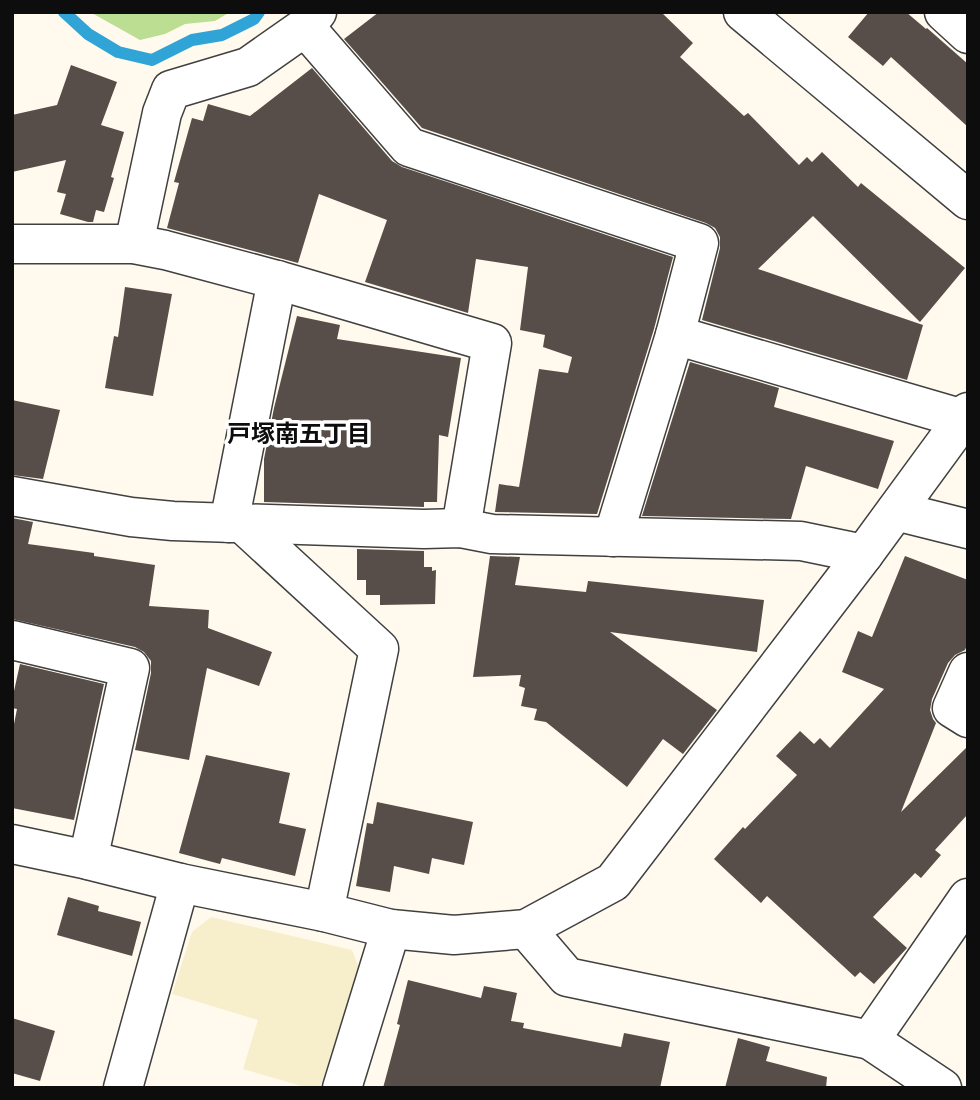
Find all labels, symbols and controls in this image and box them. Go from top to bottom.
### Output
district label: 戸塚南五丁目 [227,417,371,449]

